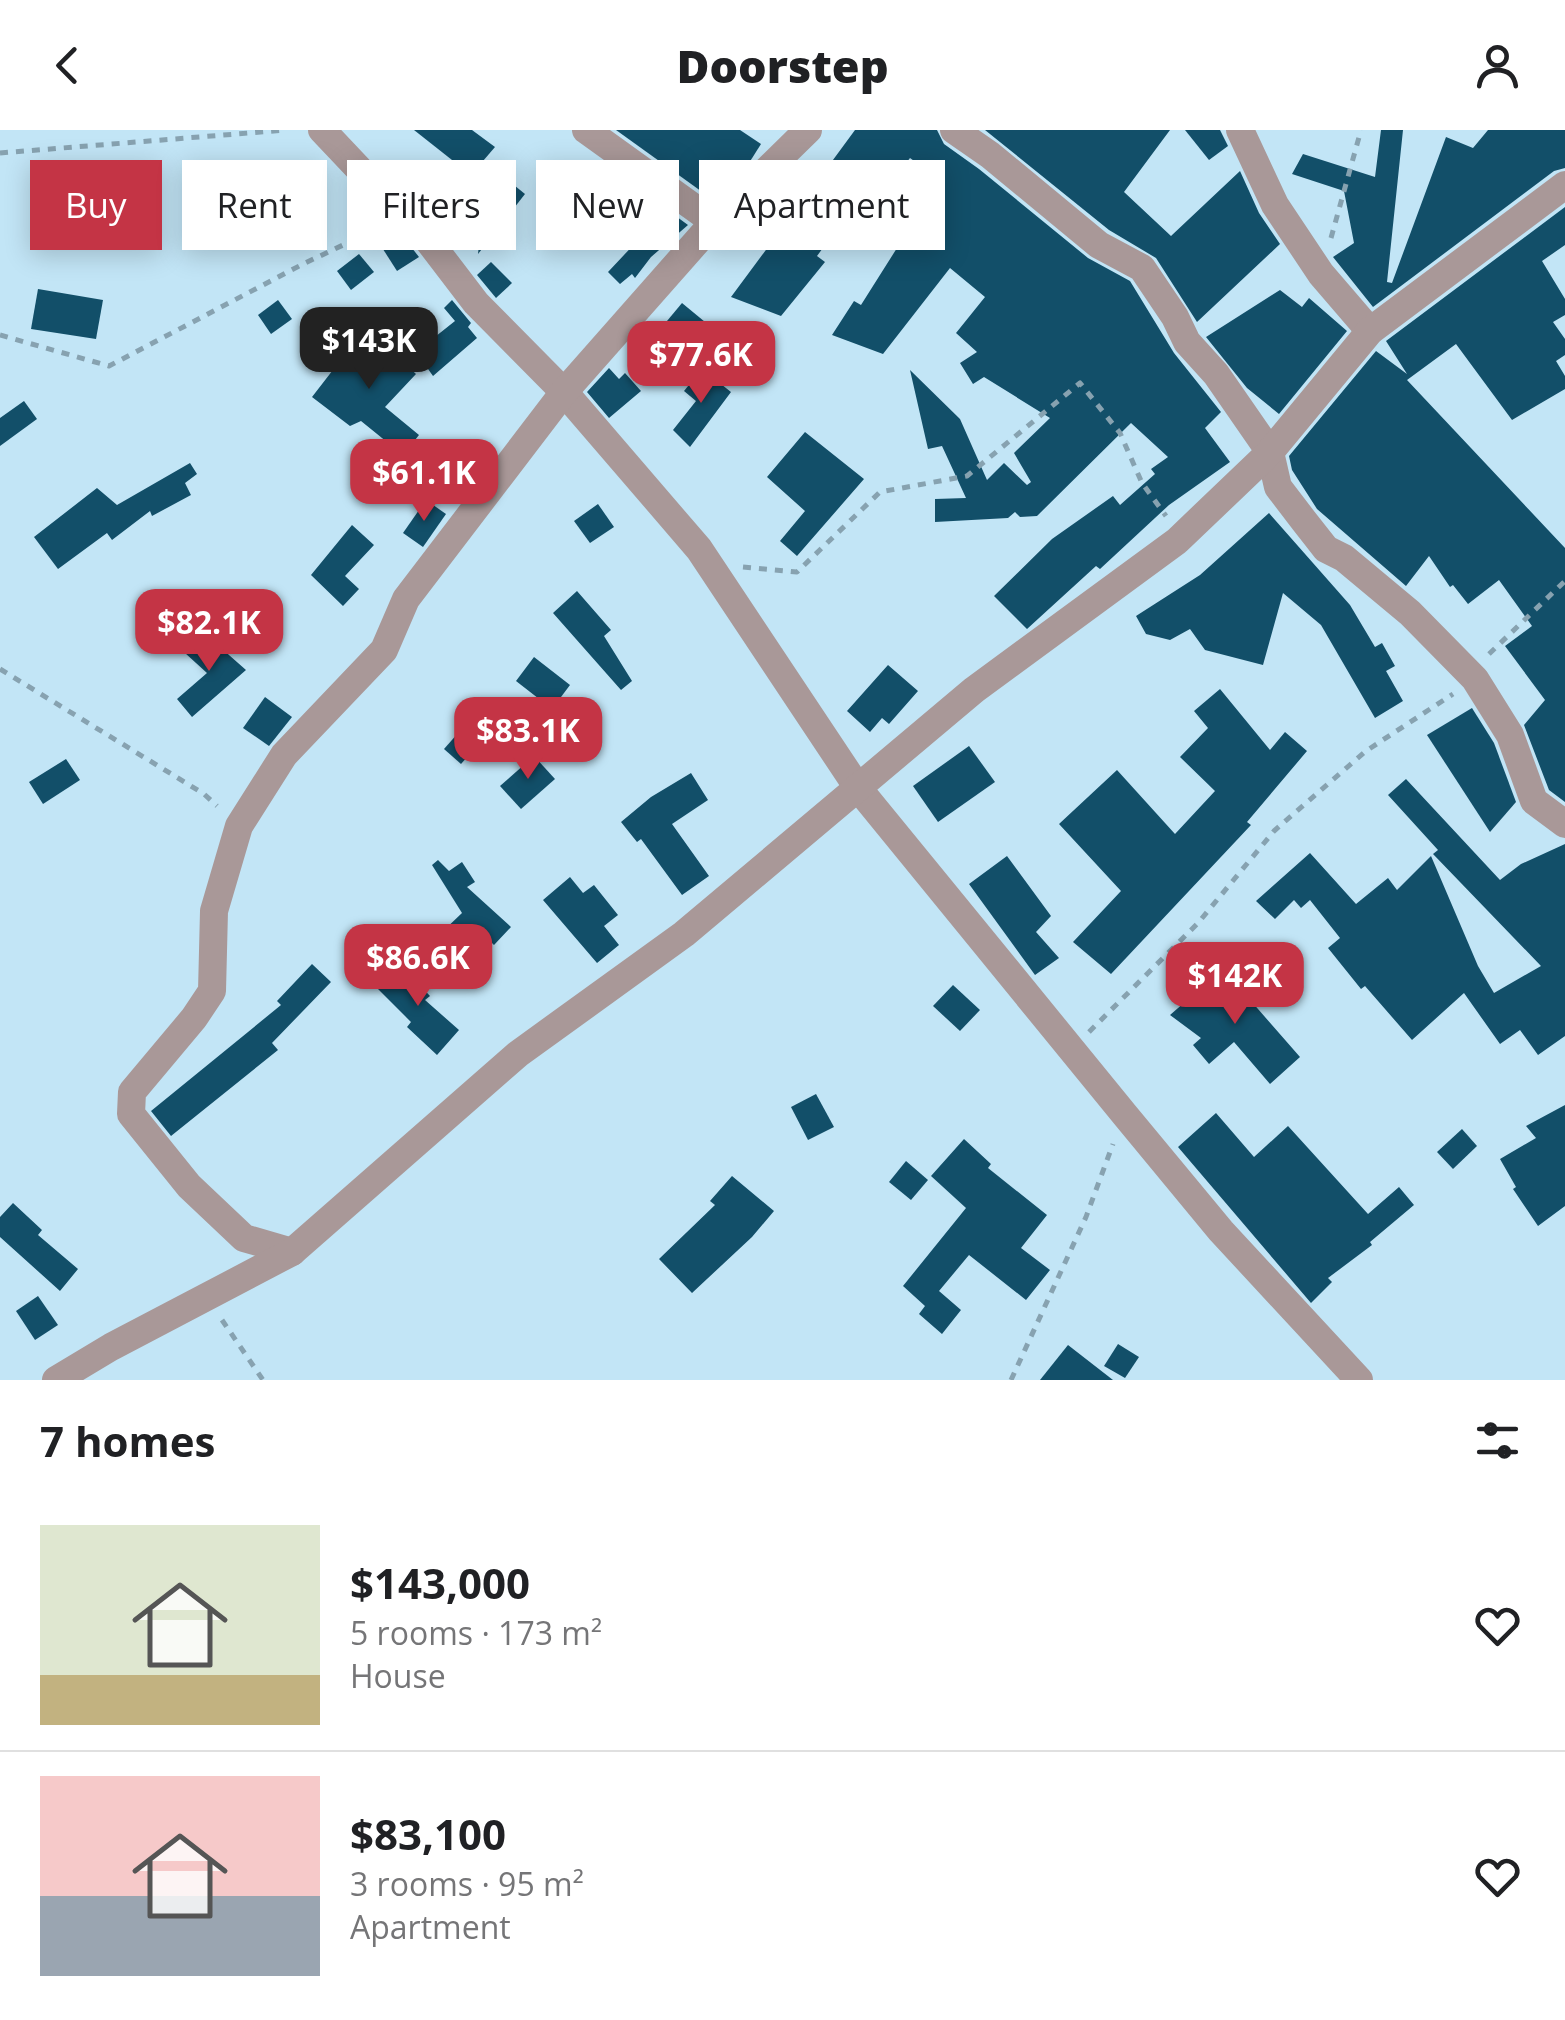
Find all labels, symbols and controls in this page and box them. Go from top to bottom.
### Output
text: Doorstep [676,35,889,96]
icon: back [40,38,95,93]
icon: person [1470,38,1525,93]
chip: Buy [30,160,162,250]
chip: Rent [182,160,327,250]
chip: Filters [347,160,516,250]
chip: New [536,160,679,250]
chip: Apartment [699,160,945,250]
pin: $143K [299,307,439,392]
text: $143K [322,318,416,361]
pin: $77.6K [620,321,782,406]
text: $77.6K [649,332,753,375]
pin: $61.1K [343,439,505,524]
text: $61.1K [372,450,476,493]
pin: $82.1K [128,589,290,674]
text: $82.1K [157,600,261,643]
pin: $83.1K [447,697,609,782]
text: $83.1K [476,708,580,751]
pin: $86.6K [337,924,499,1009]
text: $86.6K [366,935,470,978]
pin: $142K [1165,942,1305,1027]
text: $142K [1188,953,1282,996]
text: 7 homes [40,1412,215,1469]
icon: filters [1470,1413,1525,1468]
text: $143,000 [350,1554,530,1611]
icon: home [120,1565,240,1685]
icon: heart [1470,1598,1525,1653]
text: 5 rooms · 173 m² [350,1611,602,1654]
text: House [350,1654,446,1697]
text: $83,100 [350,1805,506,1862]
icon: home [120,1816,240,1936]
icon: heart [1470,1849,1525,1904]
text: 3 rooms · 95 m² [350,1862,584,1905]
text: Apartment [350,1905,511,1948]

